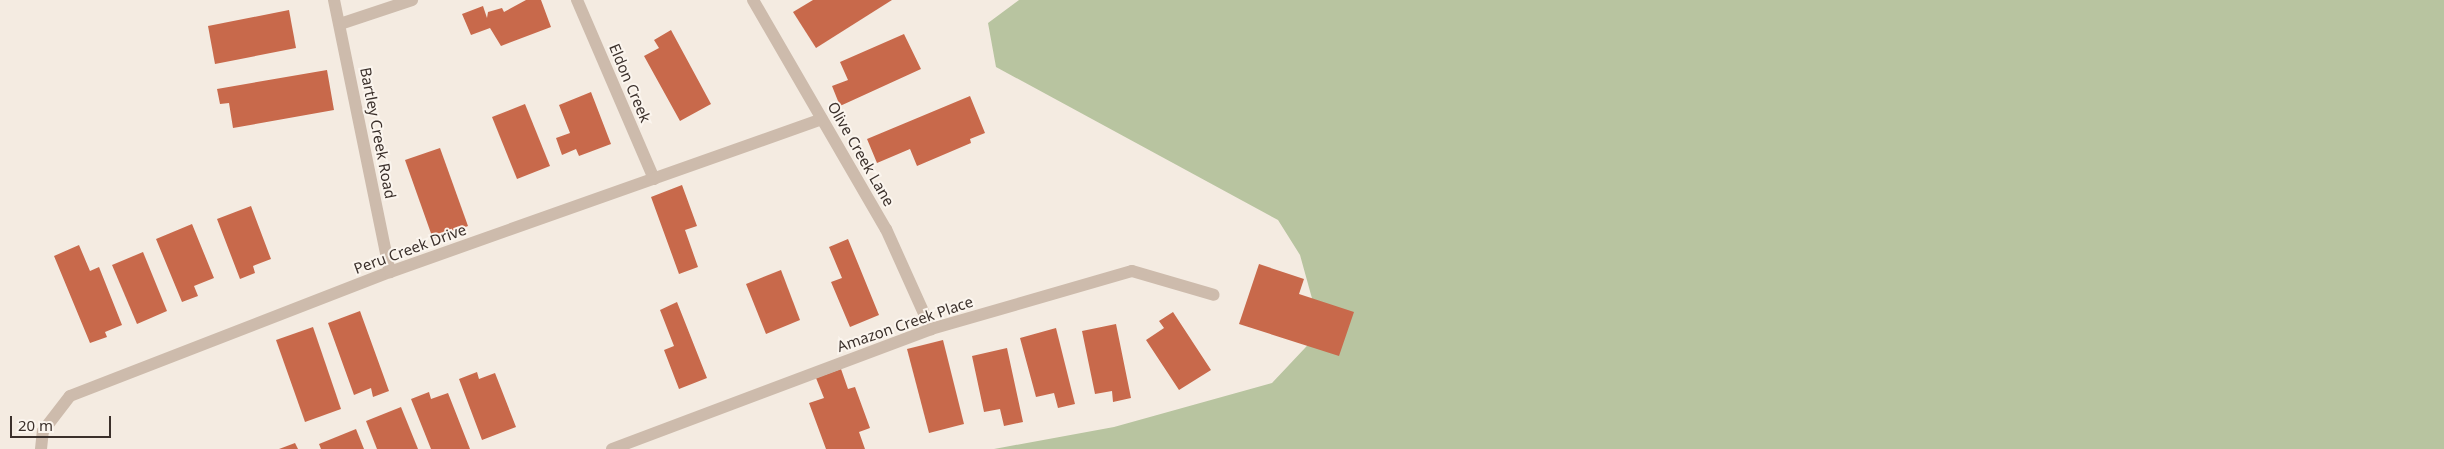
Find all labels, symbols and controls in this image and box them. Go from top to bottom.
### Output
street label: Eldon Creek [605,41,655,125]
street label: Bartley Creek Road [356,66,400,200]
street label: Olive Creek Lane [824,99,898,209]
street label: Peru Creek Drive [351,220,469,278]
street label: Amazon Creek Place [835,292,975,356]
scale bar [12,406,114,438]
text: 20 m [18,415,53,435]

